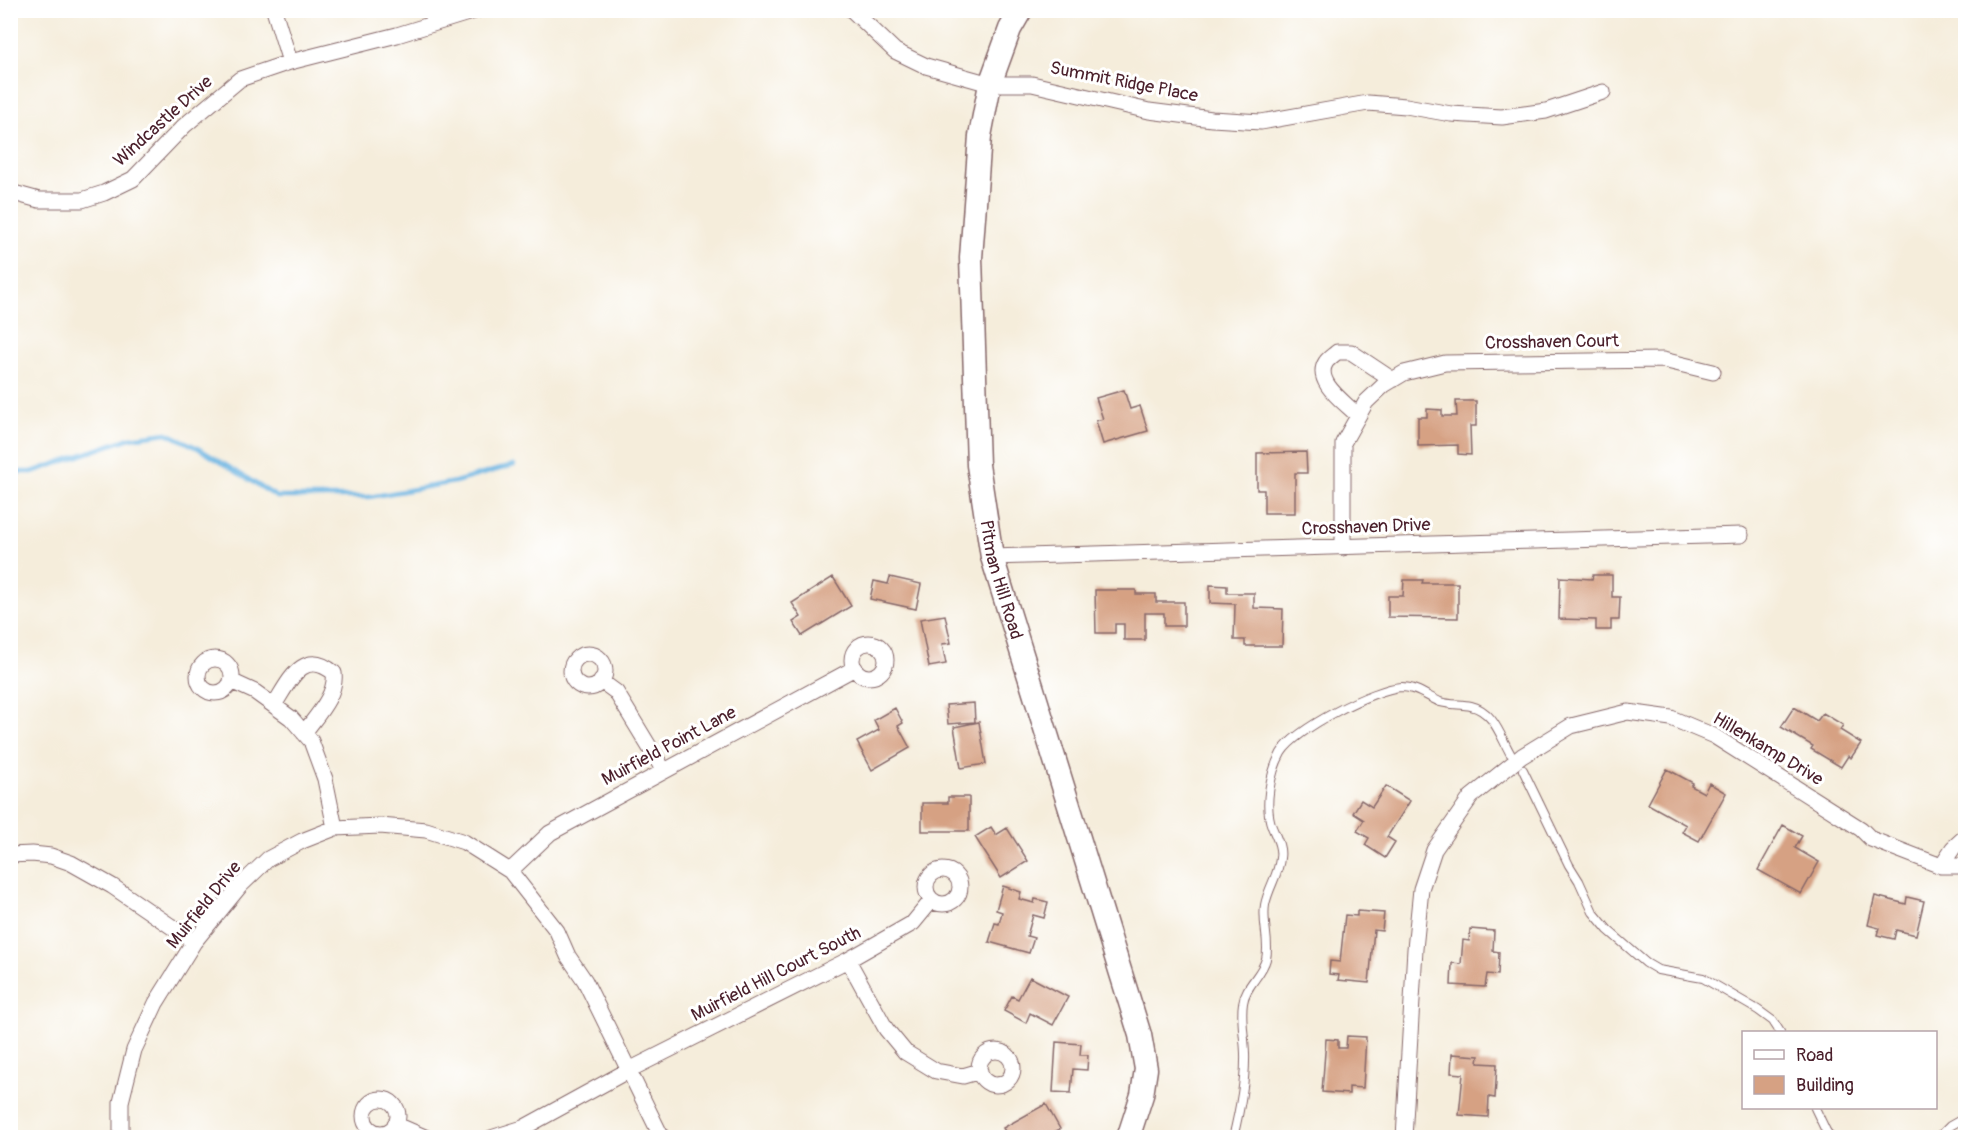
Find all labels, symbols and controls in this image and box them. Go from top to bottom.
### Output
street label: Summit Ridge Place [1048,56,1200,108]
street label: Windcastle Drive [109,70,217,172]
street label: Crosshaven Court [1485,329,1620,355]
street label: Crosshaven Drive [1301,513,1431,541]
street label: Pitman Hill Road [975,518,1028,642]
street label: Muirfield Point Lane [598,701,740,791]
street label: Hillenkamp Drive [1709,707,1827,791]
street label: Muirfield Drive [162,856,247,954]
street label: Muirfield Hill Court South [687,921,865,1027]
legend [1742,1031,1937,1109]
text: Road [1796,1044,1833,1067]
text: Building [1796,1074,1854,1097]

